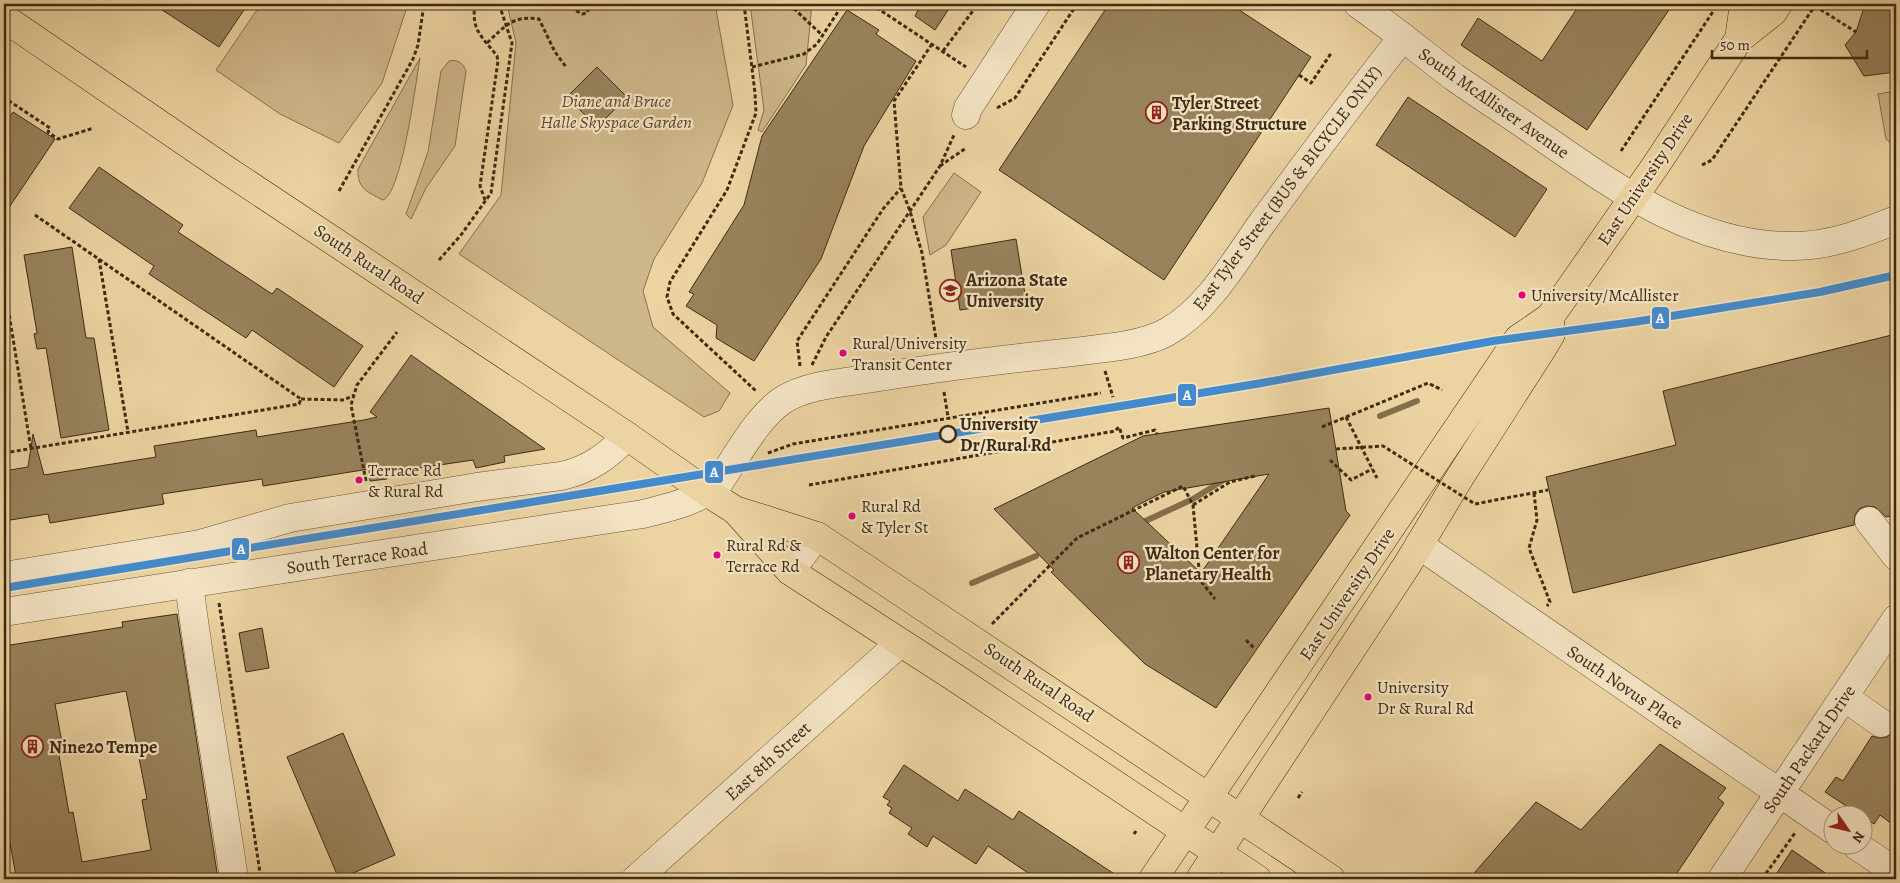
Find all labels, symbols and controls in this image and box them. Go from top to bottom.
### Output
scale bar [1712,28,1868,60]
text: 50 m [1720,35,1750,55]
street label: South McAllister Avenue [1414,42,1574,164]
street label: East Tyler Street (BUS & BICYCLE ONLY) [1187,61,1387,315]
park label: Diane and Bruce Halle Skyspace Garden [540,89,692,134]
place label: Tyler Street Parking Structure [1172,91,1307,136]
building icon: Tyler Street Parking Structure [1144,101,1168,125]
street label: East University Drive [1592,108,1698,250]
street label: South Rural Road [309,218,429,310]
place label: Arizona State University [965,268,1068,313]
school or university icon: Arizona State University [938,278,962,302]
place label: University/McAllister [1531,284,1679,307]
marker: University/McAllister [1517,290,1527,300]
line badge: A [1651,306,1670,330]
text: A [1655,309,1665,328]
place label: Rural/University Transit Center [852,332,967,376]
marker: Rural/University Transit Center [838,348,848,358]
line badge: A [1177,383,1197,407]
text: A [1182,386,1192,405]
place label: University Dr/Rural Rd [960,412,1052,457]
marker: University Dr/Rural Rd [939,425,957,443]
place label: Terrace Rd & Rural Rd [368,459,444,503]
line badge: A [704,460,724,484]
text: A [709,463,719,482]
marker: Terrace Rd & Rural Rd [354,475,364,485]
place label: Rural Rd & Tyler St [861,495,929,539]
marker: Rural Rd & Tyler St [847,511,857,521]
street label: East University Drive [1294,523,1400,665]
place label: Rural Rd & Terrace Rd [726,534,801,578]
street label: South Terrace Road [285,536,429,580]
line badge: A [231,537,250,561]
text: A [236,540,246,559]
place label: Walton Center for Planetary Health [1144,541,1280,586]
marker: Rural Rd & Terrace Rd [712,550,722,560]
building icon: Walton Center for Planetary Health [1117,551,1141,575]
street label: South Rural Road [979,636,1099,728]
street label: South Novus Place [1562,639,1688,735]
place label: University Dr & Rural Rd [1377,676,1475,720]
street label: South Packard Drive [1757,680,1861,818]
marker: University Dr & Rural Rd [1363,692,1373,702]
street label: East 8th Street [720,716,816,806]
building icon: Nine20 Tempe [21,735,45,759]
place label: Nine20 Tempe [49,735,157,759]
north arrow [1822,806,1872,856]
text: N [1848,827,1869,847]

